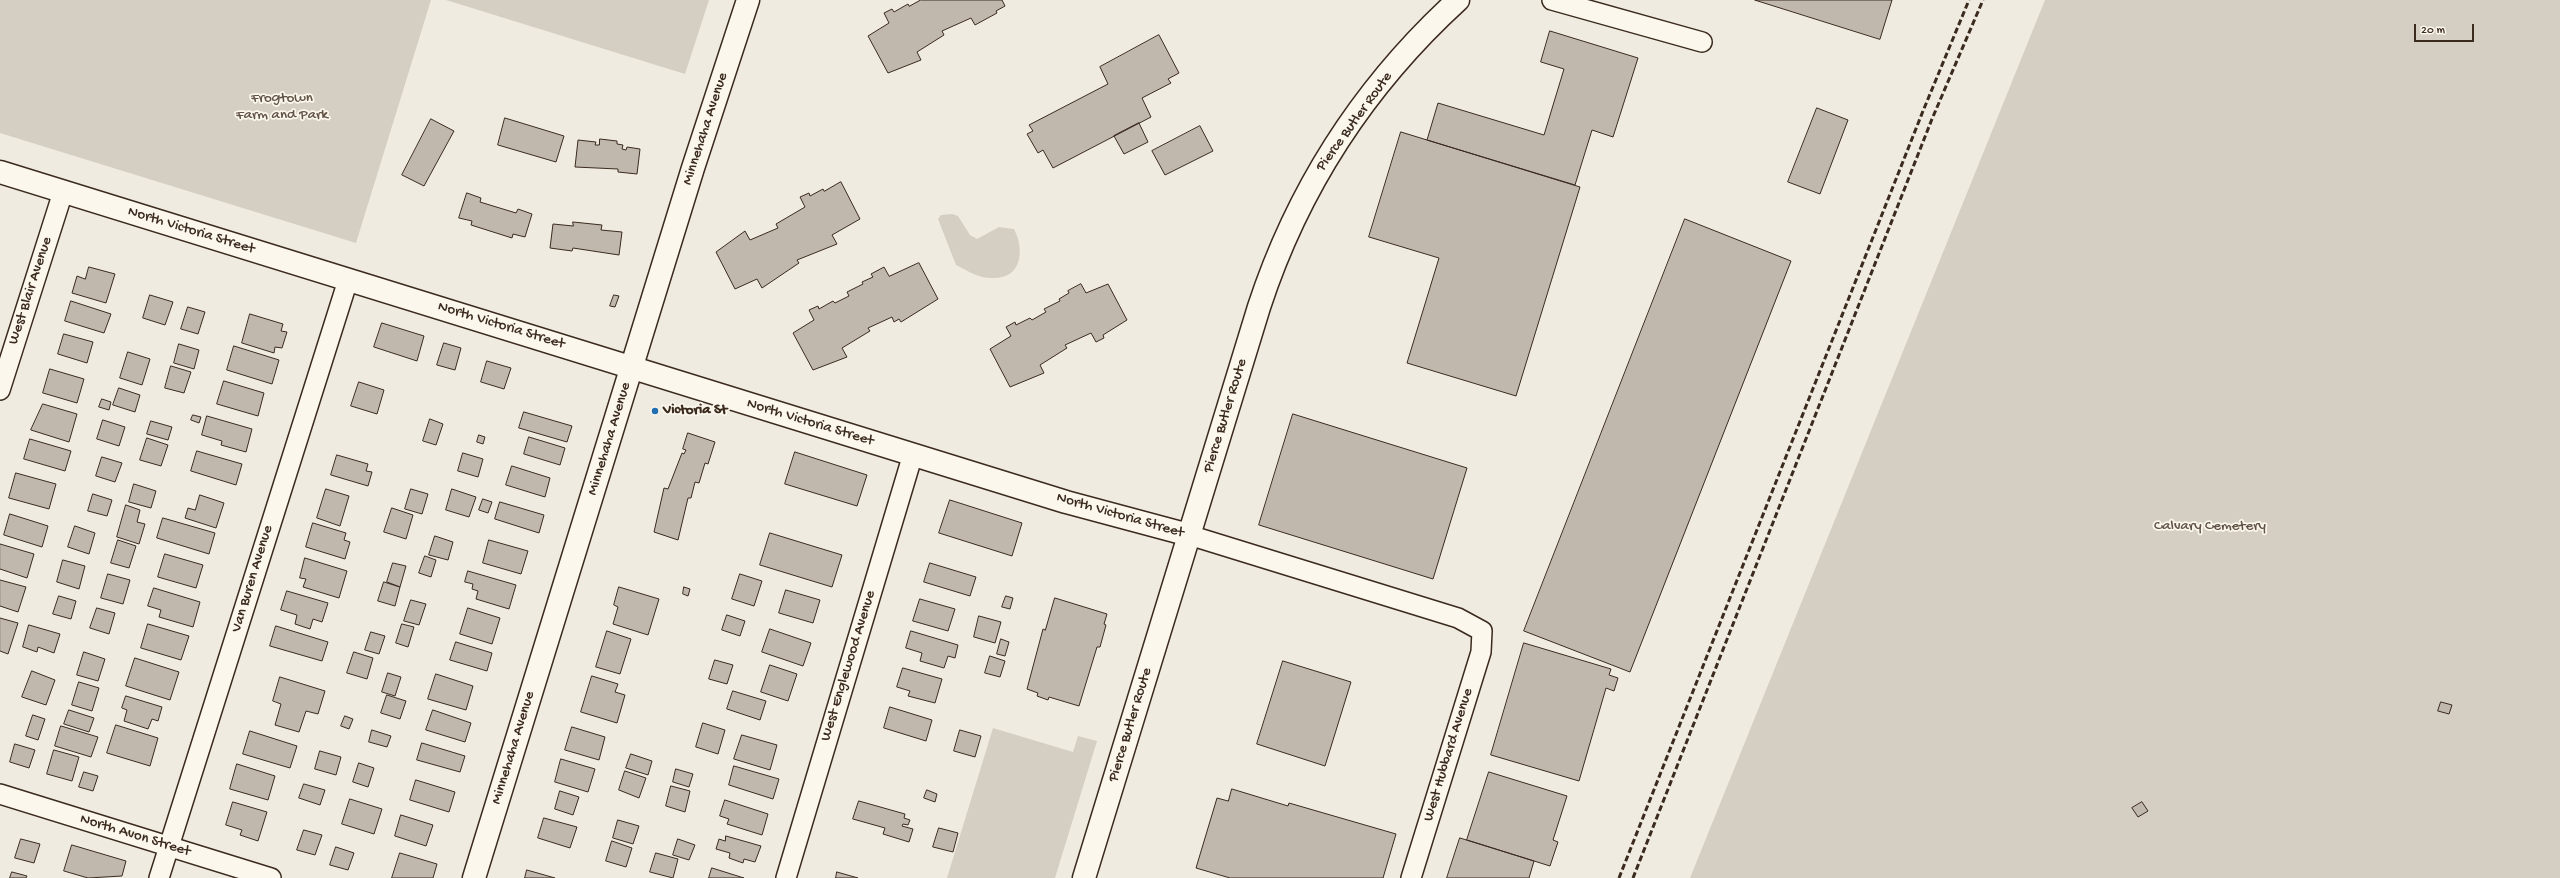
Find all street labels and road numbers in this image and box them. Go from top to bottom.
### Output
street label: Pierce Butler Route [1313,69,1397,175]
street label: Minnehaha Avenue [679,71,733,187]
street label: North Victoria Street [125,203,257,259]
street label: West Blair Avenue [5,235,57,347]
street label: North Victoria Street [435,298,567,354]
street label: Pierce Butler Route [1200,357,1252,475]
street label: Minnehaha Avenue [584,380,636,498]
street label: North Victoria Street [744,395,876,451]
street label: North Victoria Street [1054,489,1186,543]
street label: Van Buren Avenue [228,523,278,635]
street label: West Englewood Avenue [818,589,880,743]
street label: Pierce Butler Route [1105,666,1157,784]
street label: West Hubbard Avenue [1420,686,1478,824]
street label: Minnehaha Avenue [488,689,540,807]
street label: North Avon Street [78,811,192,861]

